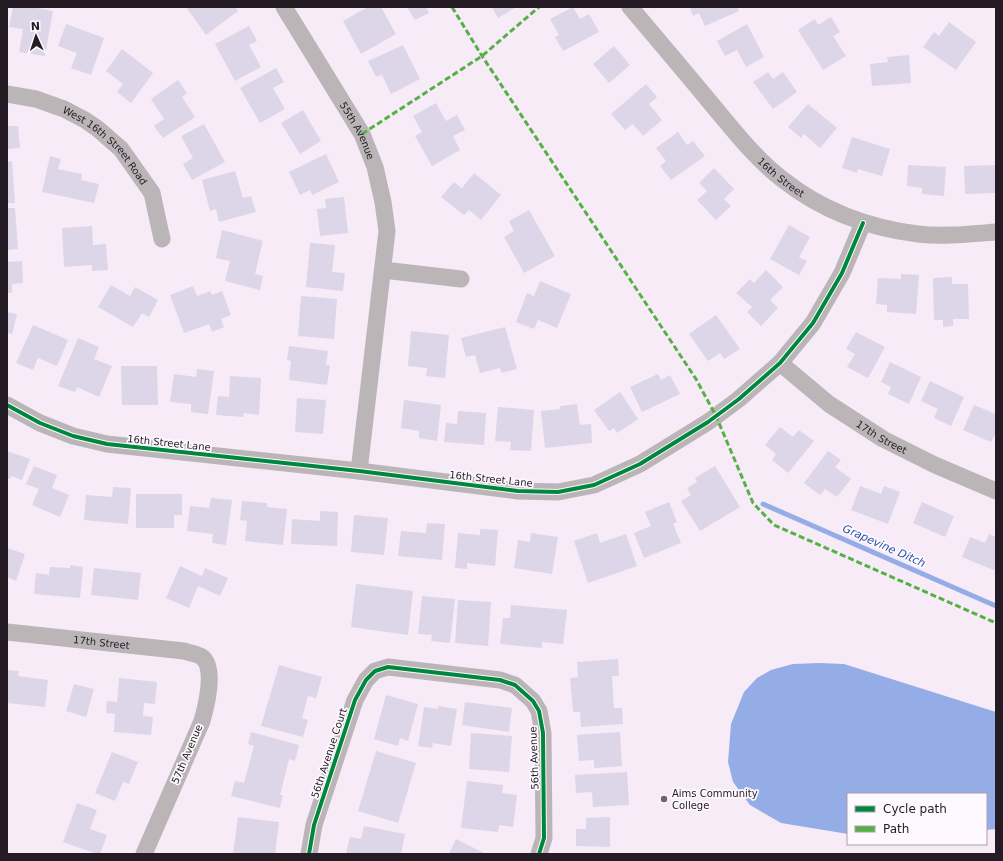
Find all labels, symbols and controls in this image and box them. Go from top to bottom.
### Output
north arrow [16,16,56,56]
text: N [31,20,40,33]
street label: 55th Avenue [338,100,377,161]
street label: West 16th Street Road [61,104,150,187]
street label: 16th Street [756,155,807,199]
street label: 17th Street [854,418,909,456]
street label: 16th Street Lane [127,433,211,453]
street label: 16th Street Lane [449,469,533,489]
water label: Grapevine Ditch [841,522,927,570]
street label: 17th Street [73,634,130,651]
street label: 56th Avenue Court [309,707,349,799]
street label: 57th Avenue [170,723,204,785]
street label: 56th Avenue [527,726,541,790]
place label: Aims Community College [672,788,758,811]
legend [847,793,987,845]
marker: Aims Community College [659,794,669,804]
text: Cycle path [883,802,947,816]
text: Path [883,822,909,836]

